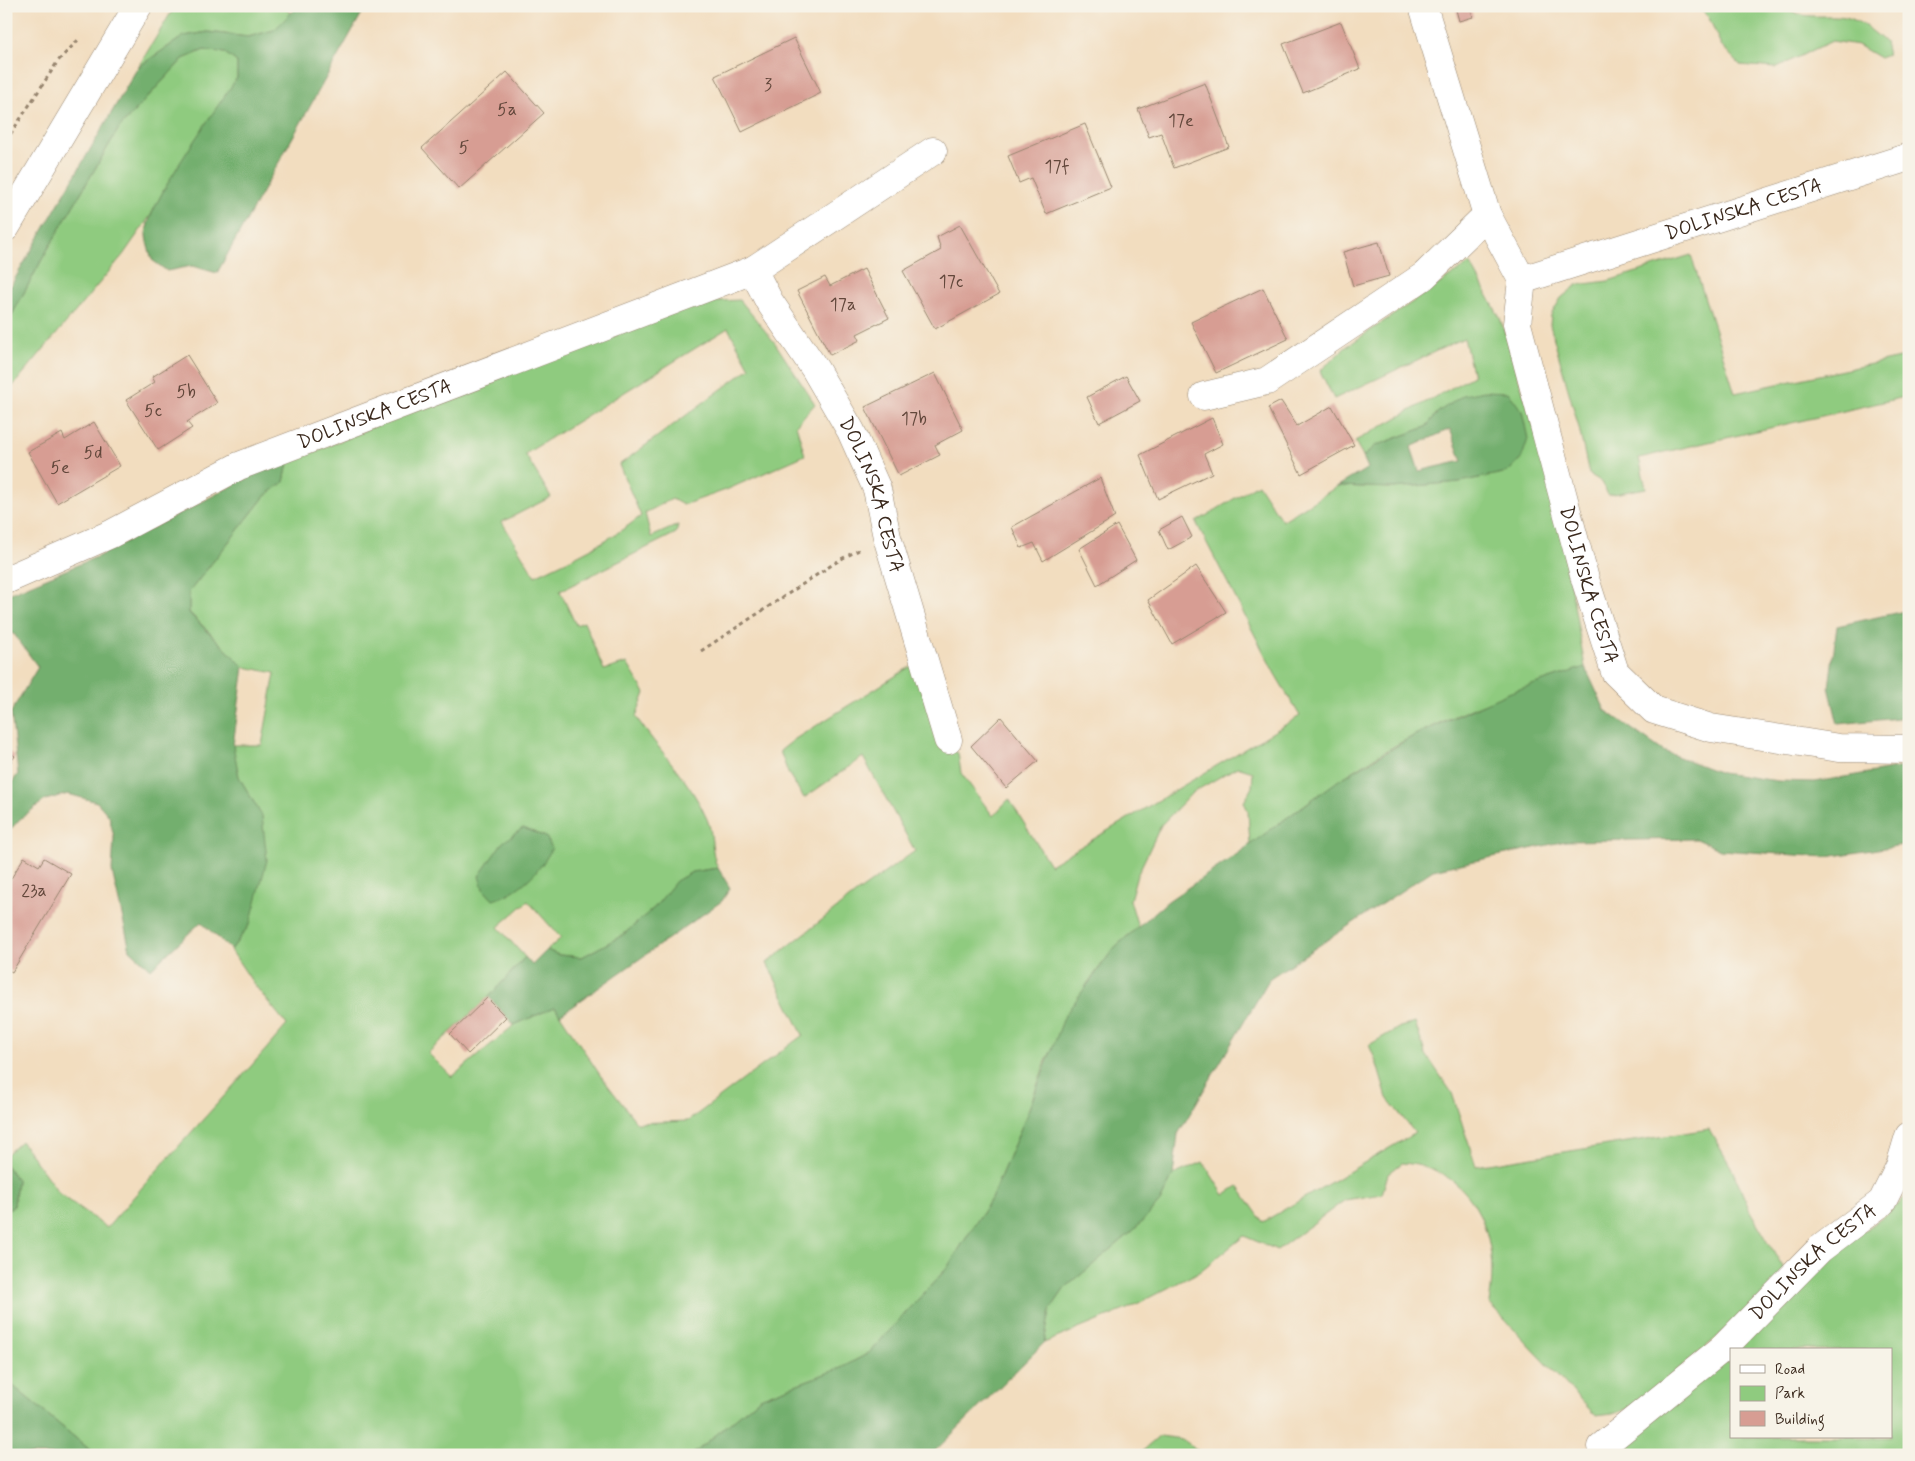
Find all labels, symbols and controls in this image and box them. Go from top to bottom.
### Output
house number: 3 [764,73,772,97]
house number: 5a [497,98,517,122]
house number: 17e [1168,109,1194,133]
house number: 5 [459,136,470,160]
house number: 17f [1045,155,1070,179]
street label: DOLINSKA CESTA [1662,172,1826,247]
house number: 17c [939,270,963,294]
house number: 17a [830,293,856,317]
street label: DOLINSKA CESTA [294,372,456,456]
house number: 5b [176,380,196,404]
house number: 5c [144,399,162,423]
house number: 17b [901,407,927,431]
street label: DOLINSKA CESTA [832,412,911,576]
house number: 5d [83,441,103,465]
house number: 5e [50,456,70,480]
street label: DOLINSKA CESTA [1553,503,1625,667]
house number: 23a [21,879,47,903]
street label: DOLINSKA CESTA [1744,1197,1882,1327]
legend [1730,1348,1892,1438]
text: Road [1775,1360,1805,1380]
text: Park [1775,1384,1805,1404]
text: Building [1775,1410,1825,1431]

